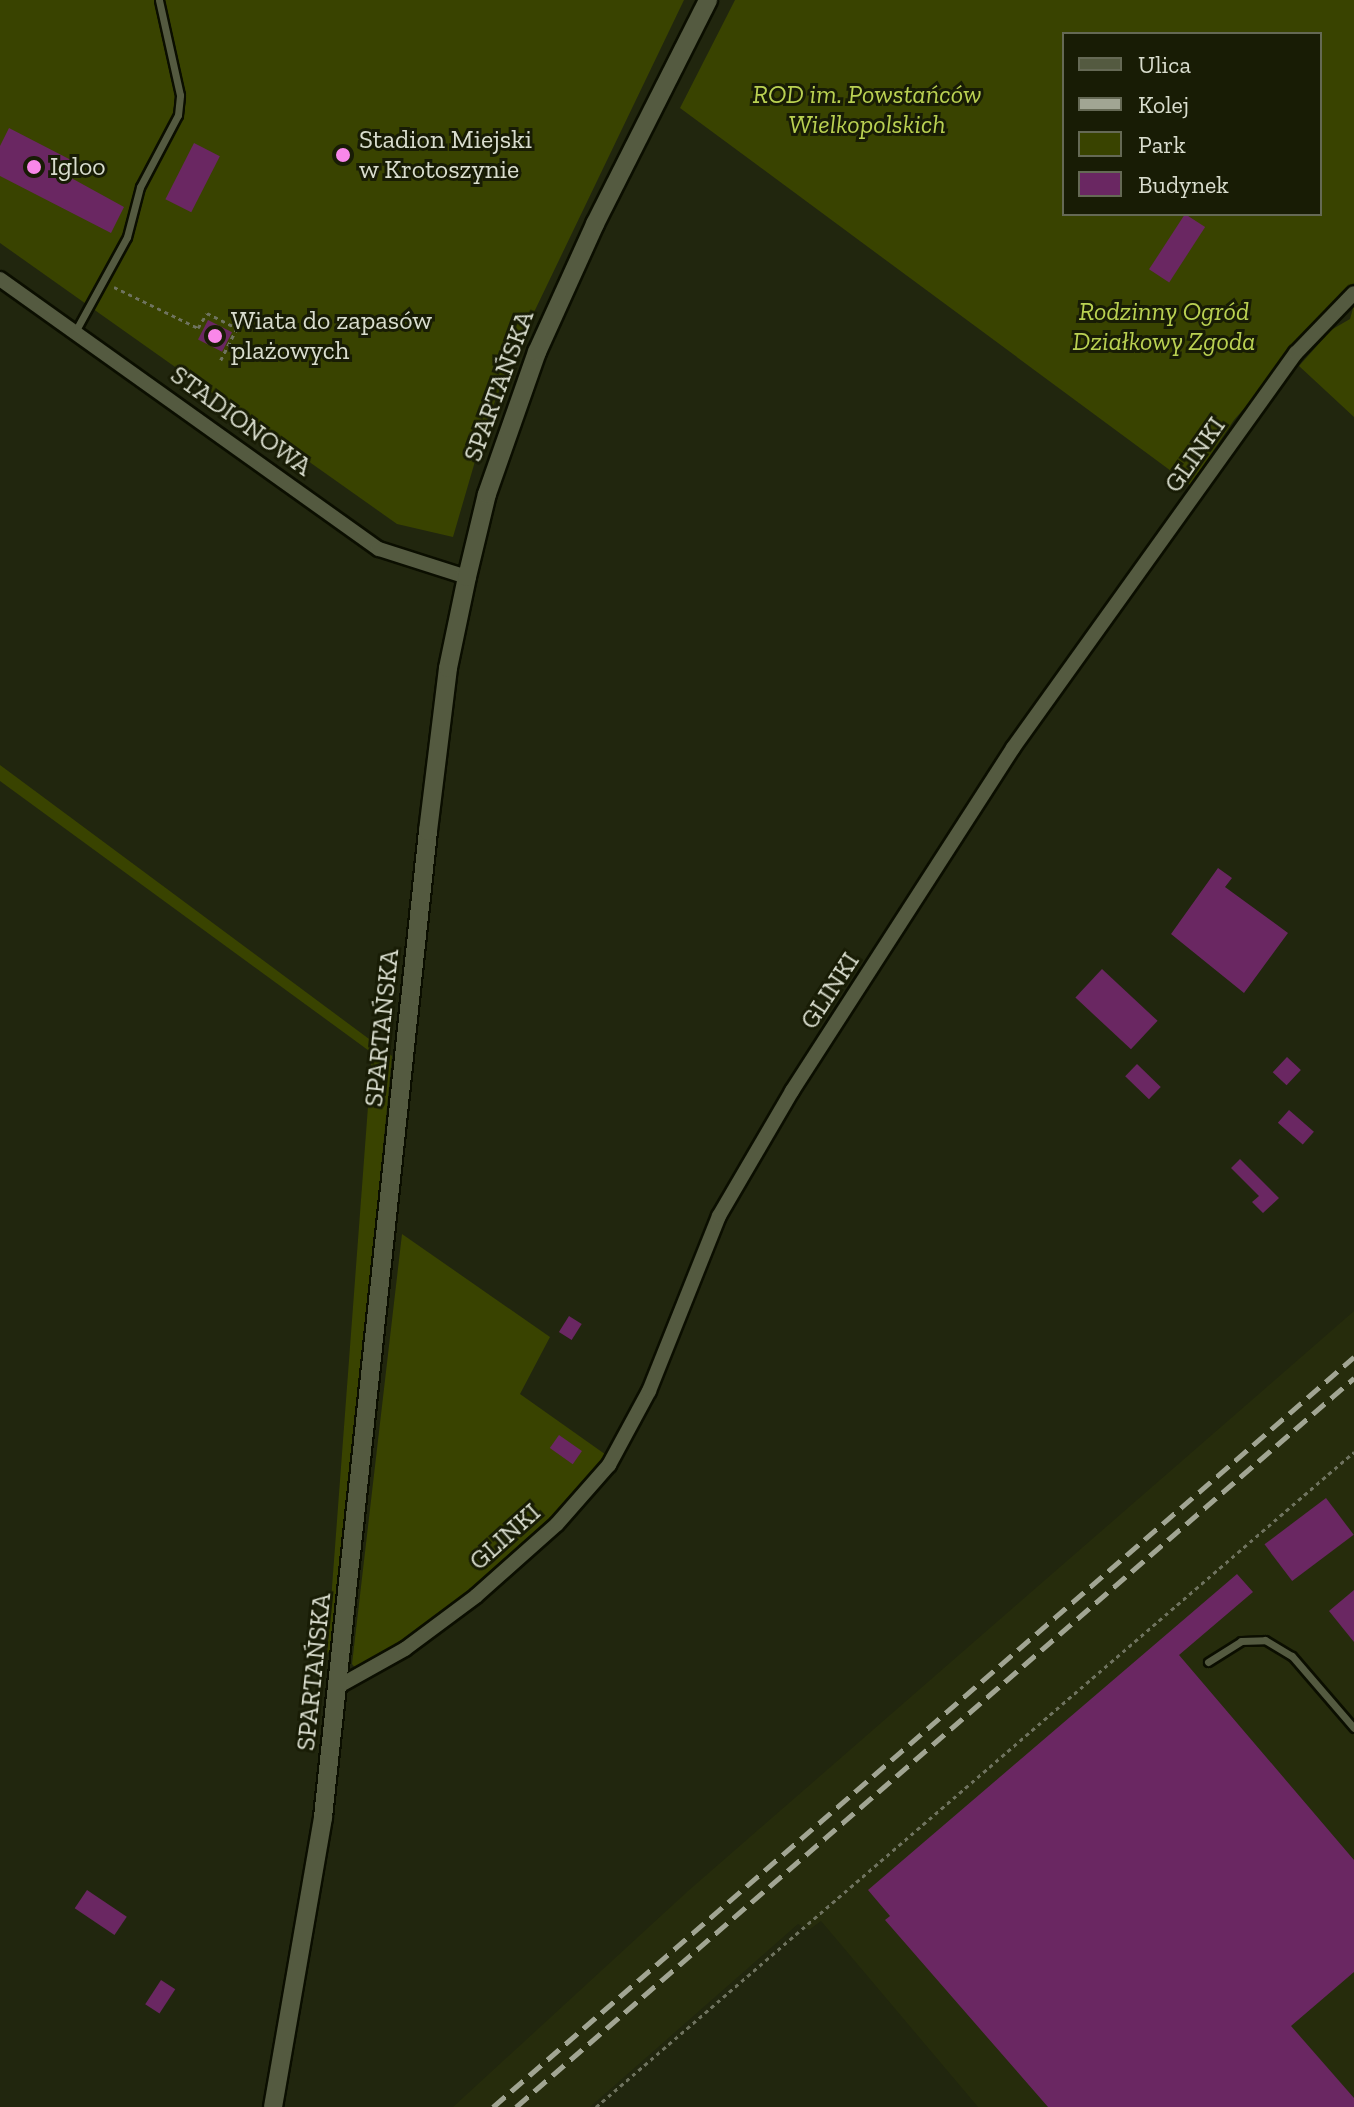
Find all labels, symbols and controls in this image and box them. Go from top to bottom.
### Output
legend [1062,32,1322,216]
text: Ulica [1138,50,1191,79]
park label: ROD im. Powstańców Wielkopolskich [752,79,982,140]
text: Kolej [1138,90,1189,119]
place label: Stadion Miejski w Krotoszynie [359,124,532,186]
text: Park [1138,130,1186,159]
marker: Stadion Miejski w Krotoszynie [334,146,352,164]
place label: Igloo [50,151,106,183]
marker: Igloo [25,158,43,176]
text: Budynek [1138,170,1229,199]
park label: Rodzinny Ogród Działkowy Zgoda [1073,296,1255,358]
place label: Wiata do zapasów plażowych [231,305,432,366]
street label: SPARTAŃSKA [457,306,541,466]
marker: Wiata do zapasów plażowych [206,327,224,345]
street label: STADIONOWA [164,359,318,483]
street label: GLINKI [1158,411,1232,499]
street label: GLINKI [794,947,866,1035]
street label: SPARTAŃSKA [358,948,406,1108]
street label: GLINKI [463,1497,547,1577]
street label: SPARTAŃSKA [290,1592,338,1752]

